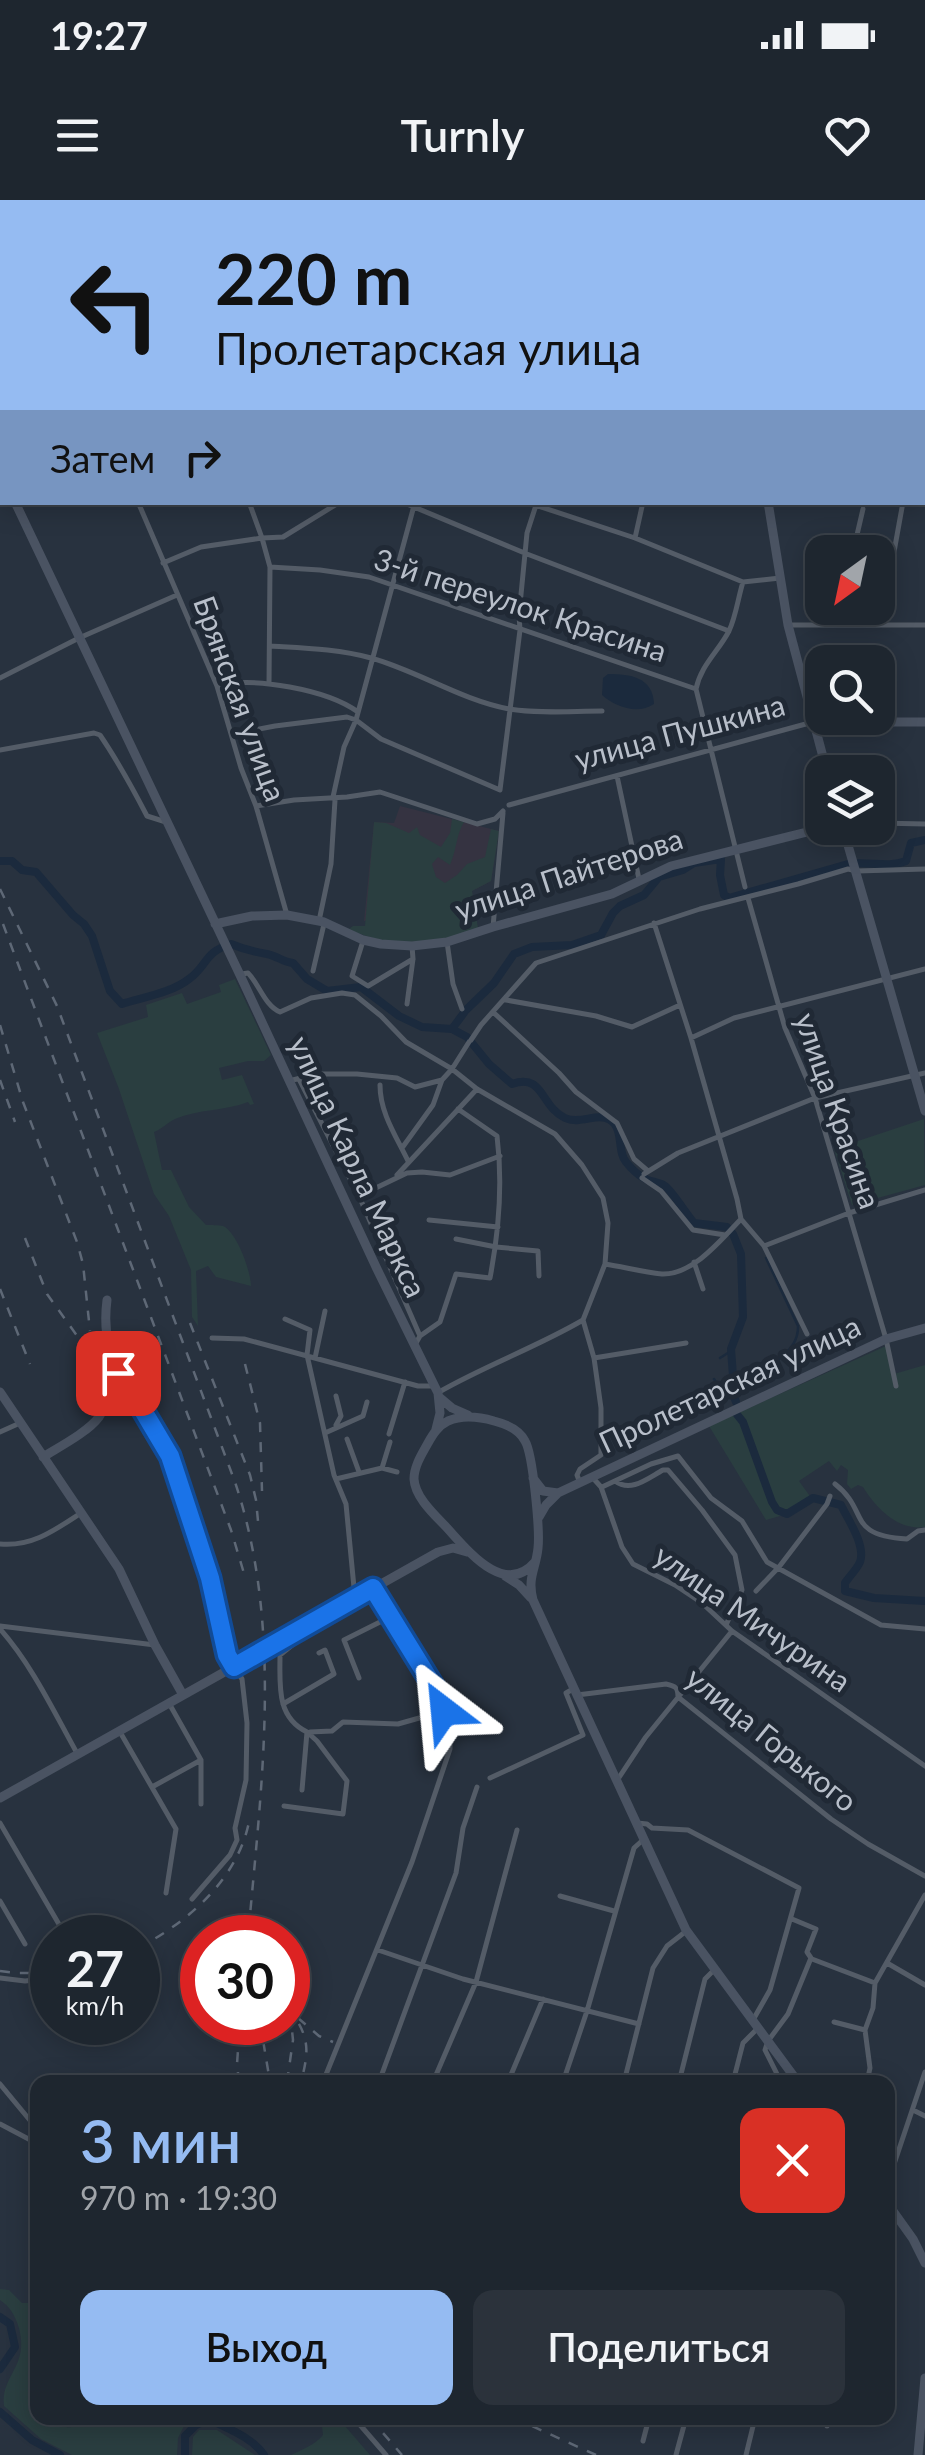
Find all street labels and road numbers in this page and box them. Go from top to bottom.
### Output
street label: 3-й переулок Красина [370,540,671,668]
street label: Брянская улица [187,591,295,806]
street label: улица Пушкина [570,686,789,776]
street label: улица Пайтерова [450,819,687,927]
street label: улица Красина [789,1008,889,1213]
street label: улица Карла Маркса [282,1030,435,1303]
street label: Пролетарская улица [593,1307,866,1460]
street label: улица Мичурина [648,1536,858,1698]
street label: улица Горького [680,1659,865,1818]

